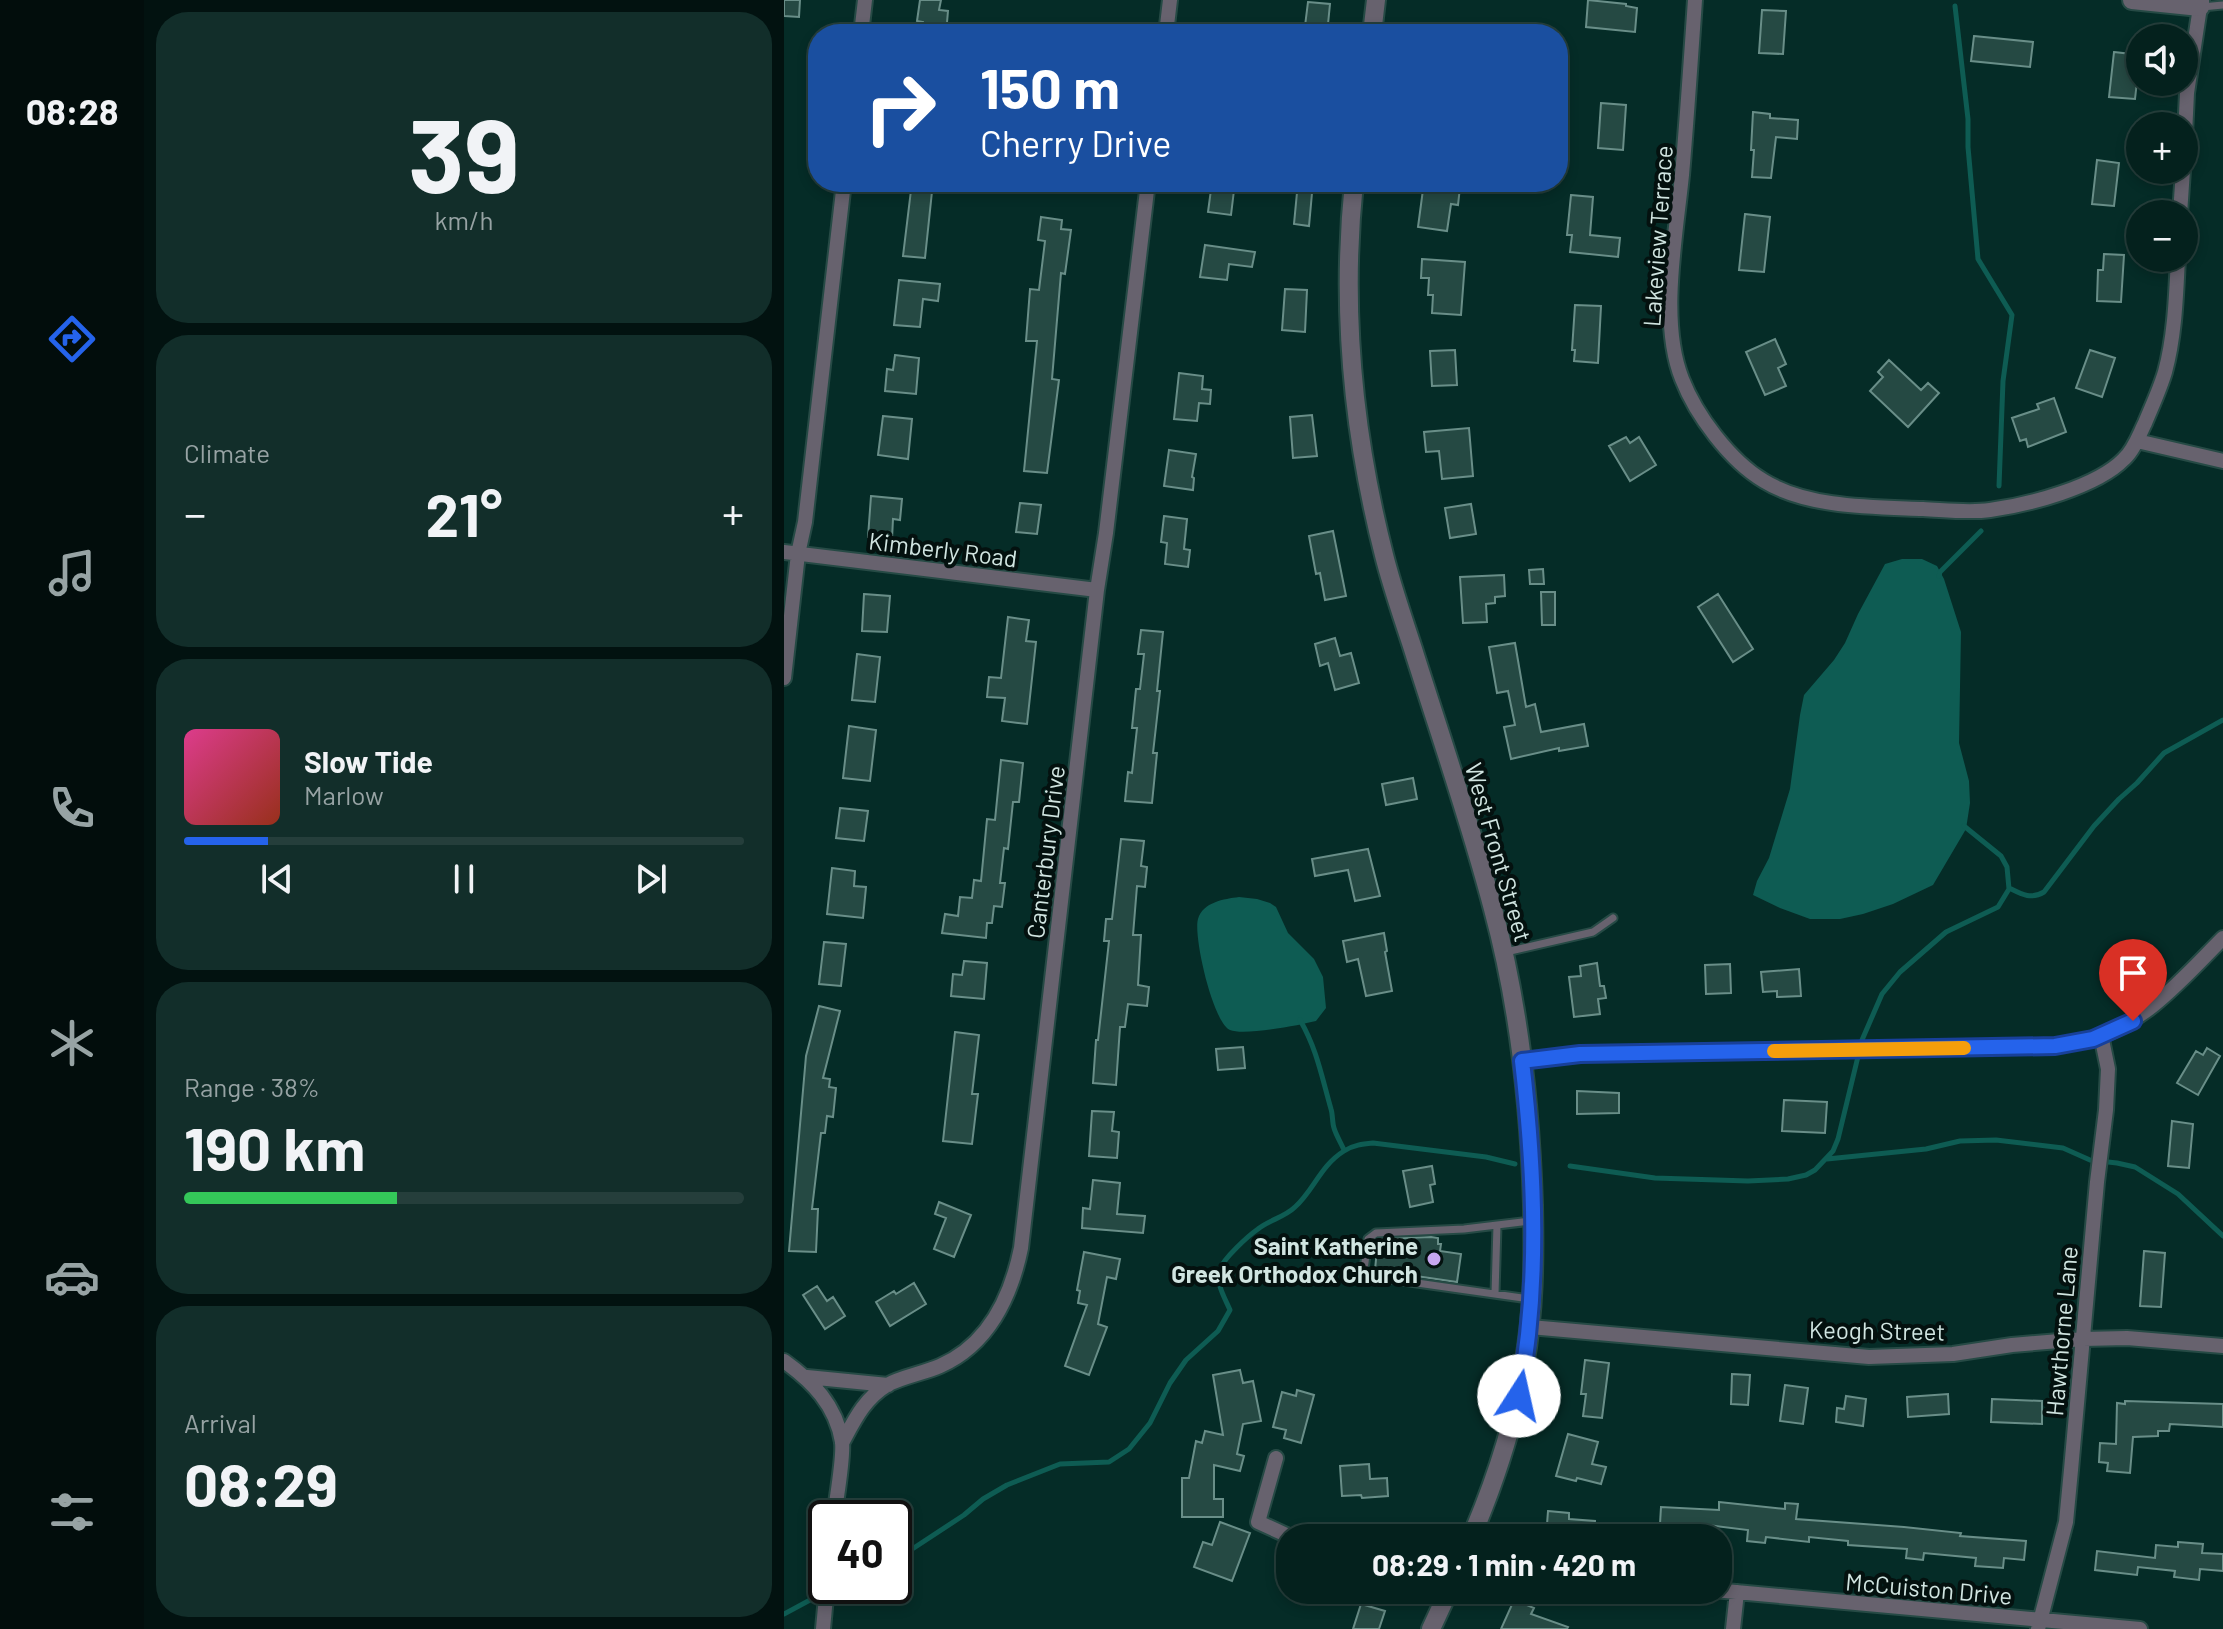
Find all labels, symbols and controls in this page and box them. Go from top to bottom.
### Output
map controls [2126,24,2198,272]
button: sound [2126,24,2198,96]
text: 150 m [980,53,1120,120]
icon: right [848,56,952,160]
text: 08:28 [26,89,118,132]
text: 39 [408,89,520,214]
button: + [2126,112,2198,184]
text: Cherry Drive [980,121,1171,164]
street label: Lakeview Terrace [1636,144,1678,328]
button: − [2126,200,2198,272]
text: km/h [435,204,493,235]
icon: directions [44,311,100,367]
text: Climate [184,437,270,468]
text: 21° [425,477,503,549]
text: − [184,486,206,539]
text: + [722,486,744,539]
street label: Kimberly Road [867,525,1019,573]
icon: music [44,545,100,601]
text: Slow Tide [304,743,433,779]
street label: West Front Street [1460,759,1538,945]
street label: Canterbury Drive [1020,764,1070,940]
text: Marlow [304,779,384,810]
icon: phone [44,780,100,836]
icon: previous [255,857,299,901]
icon: pause [442,857,486,901]
icon: next [629,857,673,901]
pin [2099,939,2167,1021]
icon: arrive [2111,951,2155,995]
icon: climate [44,1015,100,1071]
text: Range · 38% [184,1071,320,1102]
text: 190 km [184,1111,365,1183]
place label: Saint Katherine Greek Orthodox Church [1171,1231,1418,1288]
street label: Hawthorne Lane [2039,1245,2083,1417]
icon: car [44,1249,100,1305]
marker: Saint Katherine Greek Orthodox Church [1425,1250,1443,1268]
street label: Keogh Street [1809,1314,1945,1346]
position arrow [1477,1354,1561,1438]
text: Arrival [184,1407,257,1438]
text: 08:29 [184,1447,338,1519]
icon: filters [44,1484,100,1540]
speed limit sign: 40 [808,1500,912,1604]
text: 08:29 · 1 min · 420 m [1372,1546,1636,1582]
street label: McCuiston Drive [1844,1566,2014,1610]

